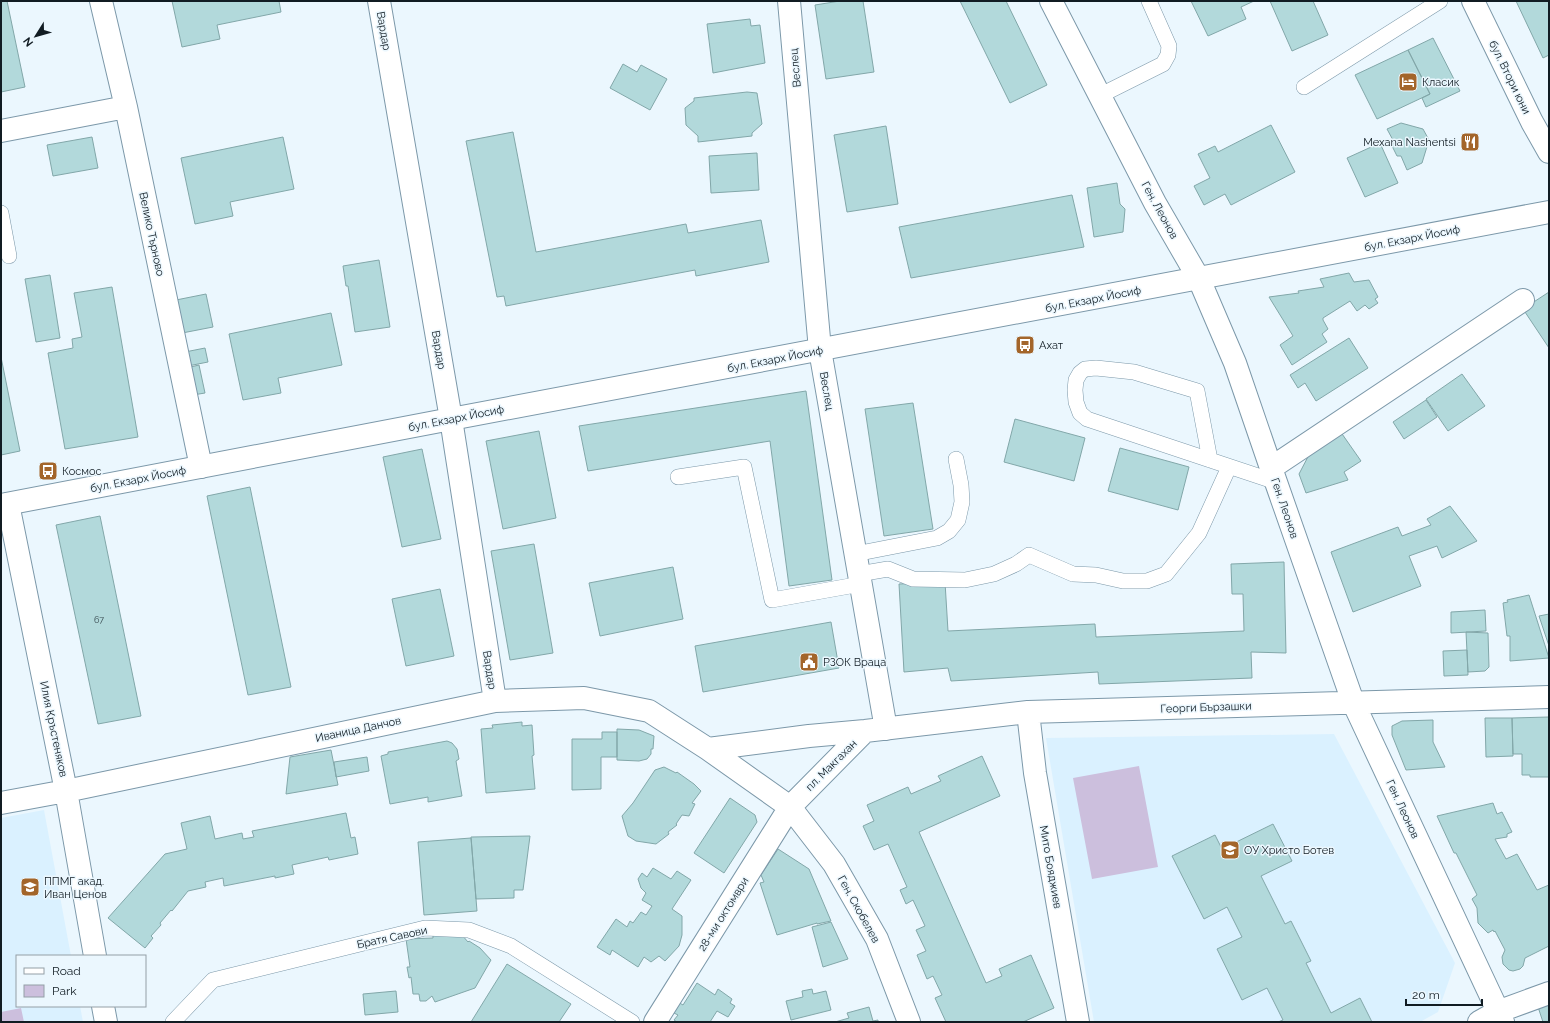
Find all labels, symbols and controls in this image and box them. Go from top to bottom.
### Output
street label: Вардар [374,11,393,52]
north arrow [16,16,56,56]
text: N [21,34,36,49]
street label: бул. Втори юни [1486,38,1533,116]
street label: Веслец [787,47,804,88]
hotel icon: Класик [1397,71,1419,93]
place label: Класик [1422,76,1460,89]
restaurant icon: Mexana Nashentsi [1459,131,1481,153]
place label: Mexana Nashentsi [1363,136,1456,149]
street label: Ген. Леонов [1139,179,1181,241]
street label: Велико Търново [136,191,167,278]
street label: бул. Екзарх Йосиф [1363,223,1461,254]
street label: бул. Екзарх Йосиф [1044,284,1142,315]
street label: Вардар [429,330,448,371]
bus stop icon: Ахат [1014,334,1036,356]
place label: Ахат [1039,339,1064,352]
street label: бул. Екзарх Йосиф [726,344,824,375]
street label: Веслец [817,371,836,412]
street label: бул. Екзарх Йосиф [407,403,505,434]
bus stop icon: Космос [37,460,59,482]
street label: бул. Екзарх Йосиф [89,464,187,495]
place label: Космос [62,465,102,478]
street label: Ген. Леонов [1268,476,1301,540]
house number: 67 [94,615,104,625]
street label: Вардар [480,650,499,691]
public building icon: РЗОК Враца [798,651,820,673]
place label: РЗОК Враца [823,656,886,669]
street label: Илия Кръстеняков [37,680,70,778]
street label: Георги Бързашки [1160,699,1252,716]
street label: Иваница Данчов [314,714,402,745]
street label: пл. Макгахан [803,737,860,794]
street label: Ген. Леонов [1383,778,1422,841]
street label: Мито Бояджиев [1037,825,1064,910]
school or university icon: ОУ Христо Ботев [1219,839,1241,861]
place label: ОУ Христо Ботев [1244,844,1334,857]
street label: Ген. Скобелев [835,873,882,945]
place label: ППМГ акад. Иван Ценов [44,875,107,901]
street label: 28-ми октомври [695,875,751,954]
school or university icon: ППМГ акад. Иван Ценов [19,876,41,898]
street label: Братя Савови [356,924,429,951]
legend [16,955,146,1007]
text: Road [52,964,81,978]
scale bar [1406,981,1482,1007]
text: Park [52,984,77,998]
text: 20 m [1412,988,1440,1002]

